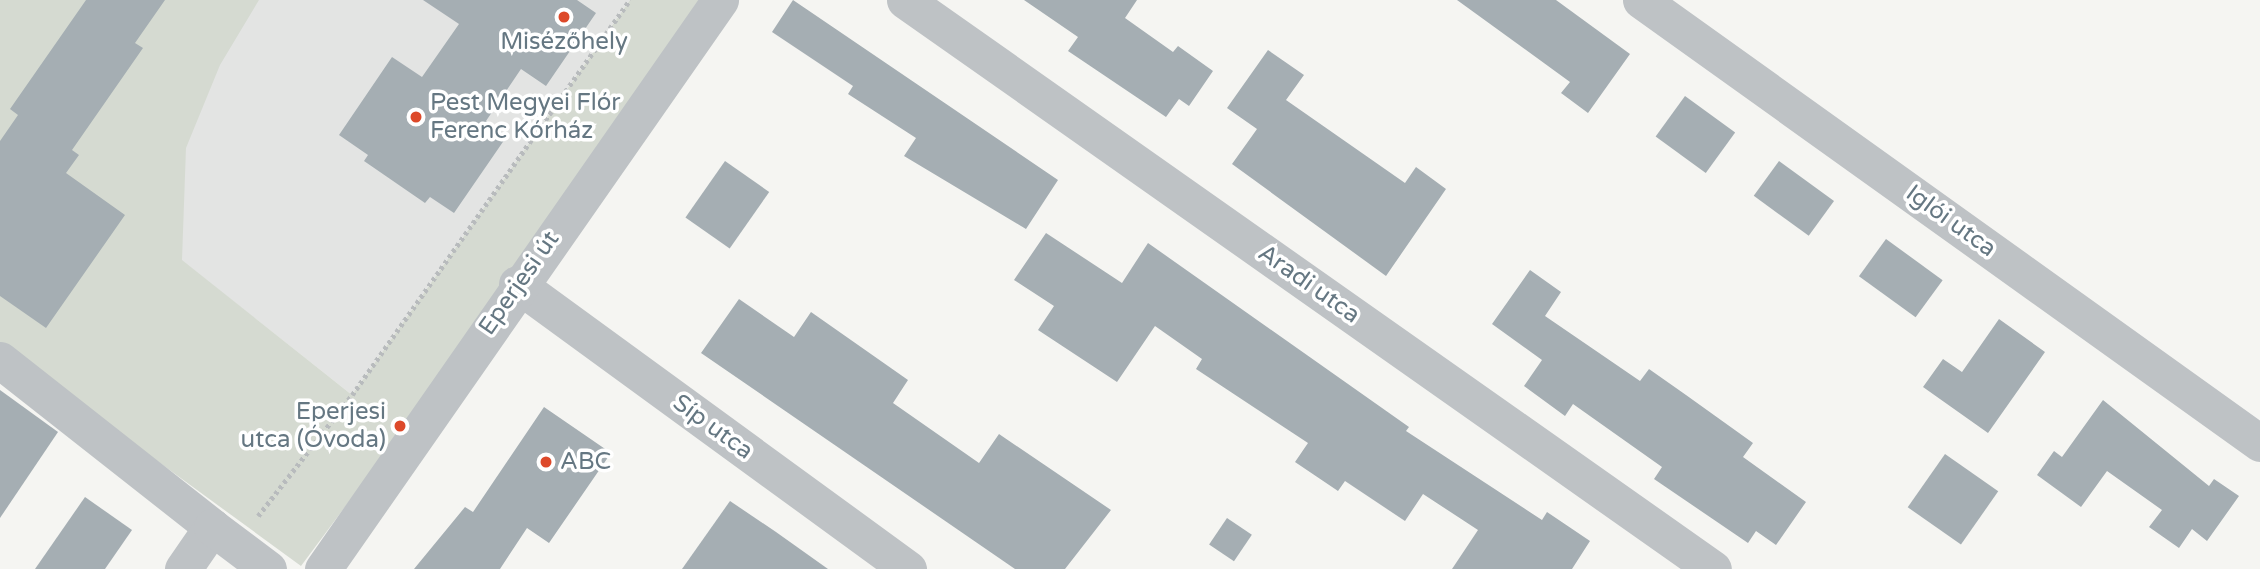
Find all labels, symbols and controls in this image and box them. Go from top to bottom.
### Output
marker: Misézőhely [556,9,572,25]
place label: Misézőhely [500,28,628,56]
place label: Pest Megyei Flór Ferenc Kórház [430,89,620,145]
marker: Pest Megyei Flór Ferenc Kórház [408,109,424,125]
street label: Iglói utca [1900,179,2002,263]
street label: Eperjesi út [473,225,565,341]
street label: Aradi utca [1253,238,1365,330]
street label: Síp utca [667,388,759,466]
place label: Eperjesi utca (Óvoda) [241,398,386,454]
marker: Eperjesi utca (Óvoda) [392,418,408,434]
place label: ABC [560,448,611,476]
marker: ABC [538,454,554,470]

